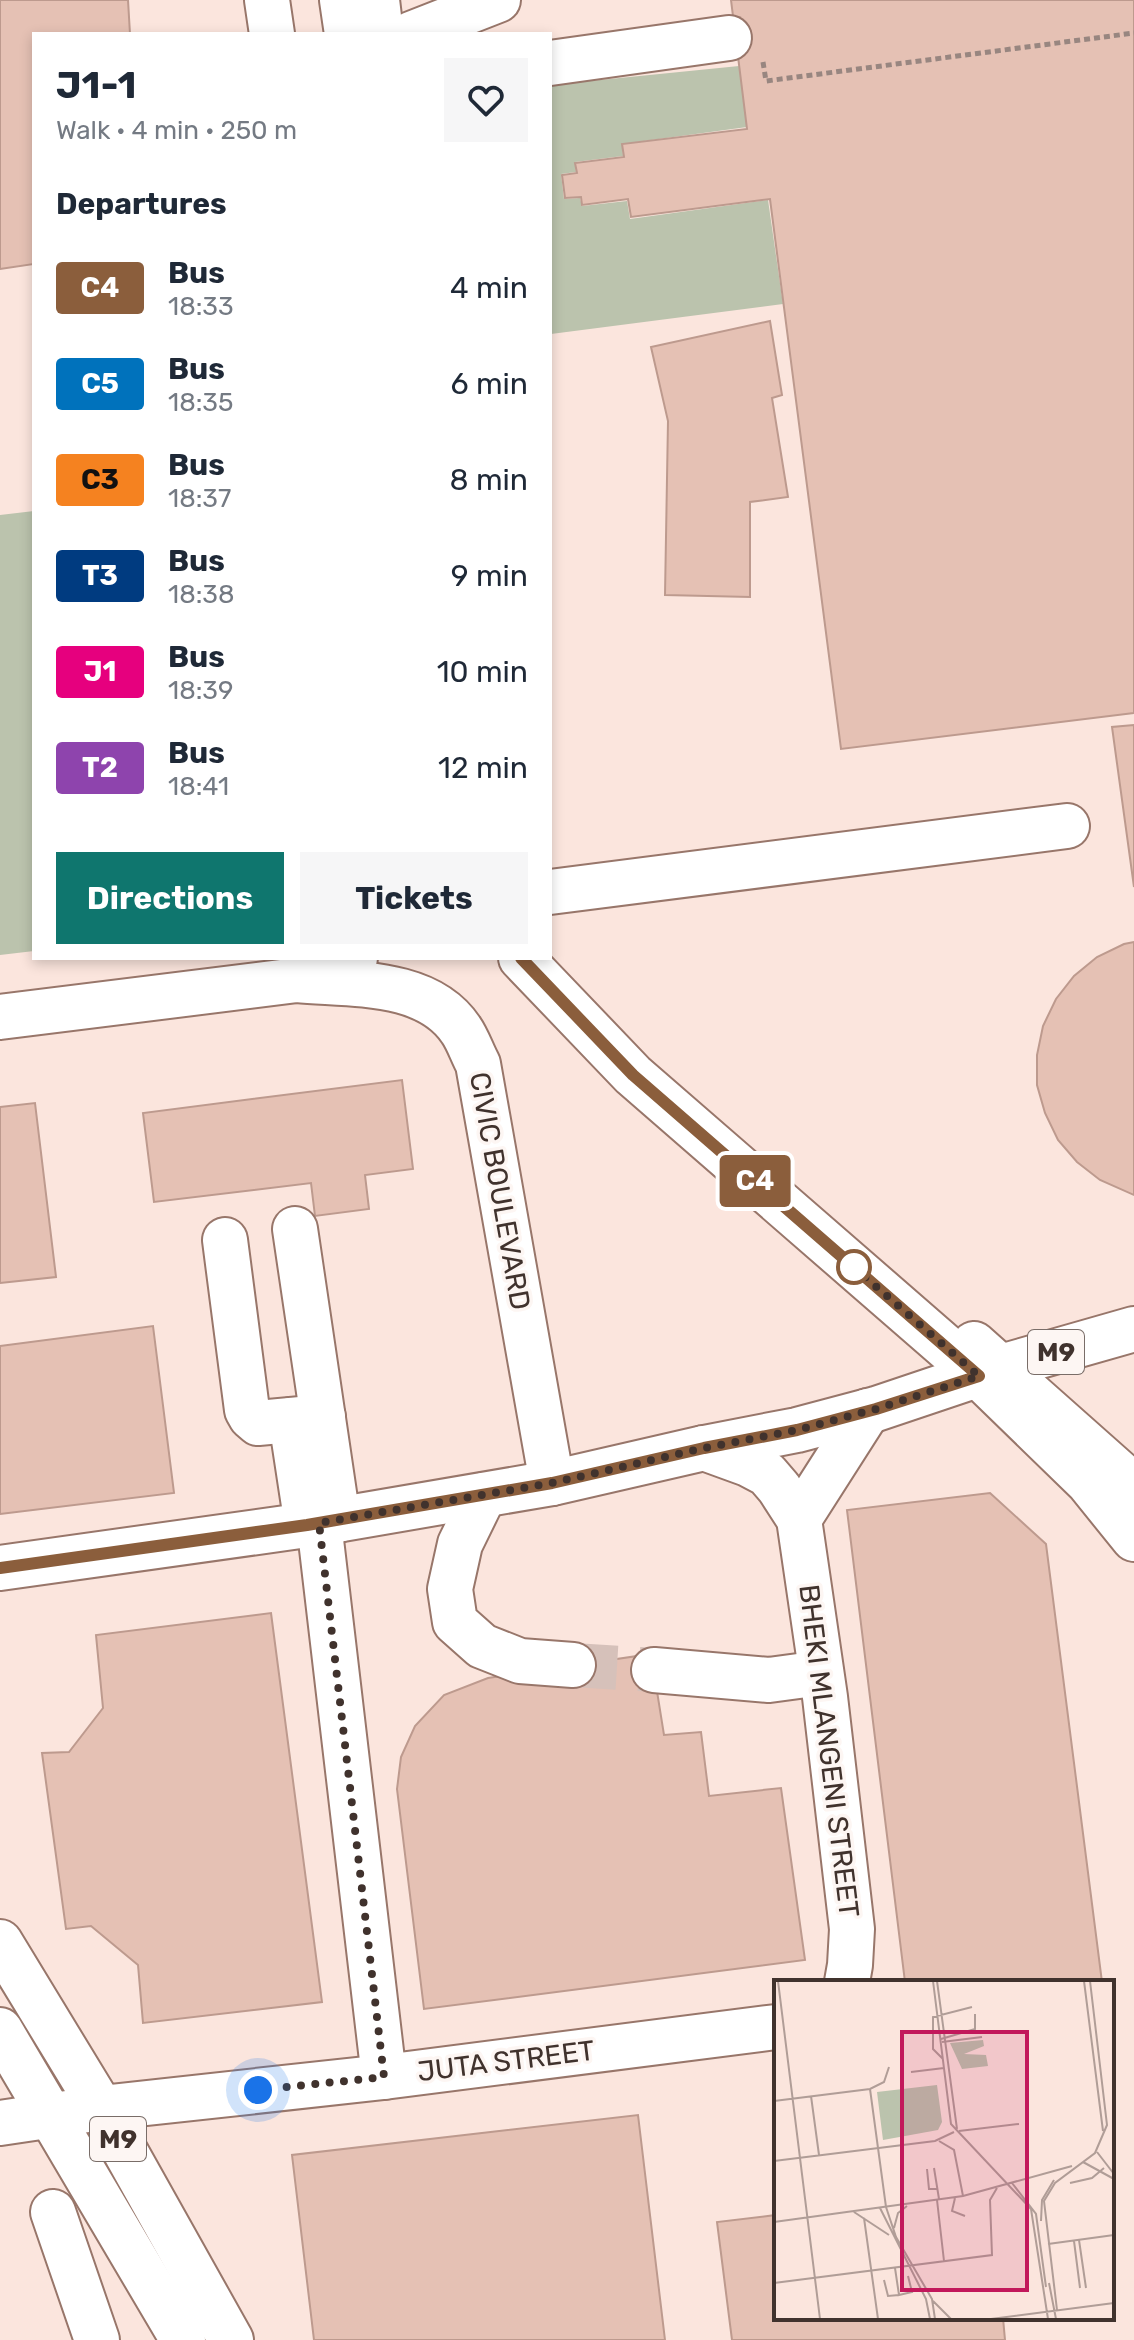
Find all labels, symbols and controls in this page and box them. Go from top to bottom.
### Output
button: heart [444,58,528,142]
text: J1-1 [56,62,136,108]
text: Walk · 4 min · 250 m [56,115,297,146]
text: Departures [56,186,227,222]
text: Bus [168,255,225,291]
text: 4 min [450,270,528,306]
text: C4 [81,271,119,304]
text: 18:33 [168,291,234,322]
text: Bus [168,351,225,387]
text: 6 min [450,366,528,402]
text: C5 [81,367,119,400]
text: 18:35 [168,387,233,418]
text: Bus [168,447,225,483]
text: 8 min [449,462,528,498]
text: C3 [81,463,119,496]
text: 18:37 [168,483,231,514]
text: Bus [168,543,225,579]
text: 9 min [451,558,528,594]
text: T3 [82,559,118,592]
text: 18:38 [168,579,234,610]
text: Bus [168,639,225,675]
text: 10 min [437,654,528,690]
text: J1 [84,655,116,688]
text: 18:39 [168,675,233,706]
text: Bus [168,735,225,771]
text: 12 min [438,750,528,786]
text: T2 [82,751,118,784]
text: 18:41 [168,771,229,802]
button: Directions [56,852,284,944]
button: Tickets [300,852,528,944]
street label: CIVIC BOULEVARD [463,1069,537,1313]
line badge: C4 [719,1155,791,1207]
text: C4 [736,1164,774,1197]
unlabelled marker [837,1250,871,1284]
road number: M9 [1028,1330,1084,1374]
street label: BHEKI MLANGENI STREET [792,1583,866,1919]
inset map [774,1980,1114,2320]
street label: JUTA STREET [415,2034,597,2088]
your location [238,2070,278,2110]
road number: M9 [90,2117,146,2161]

